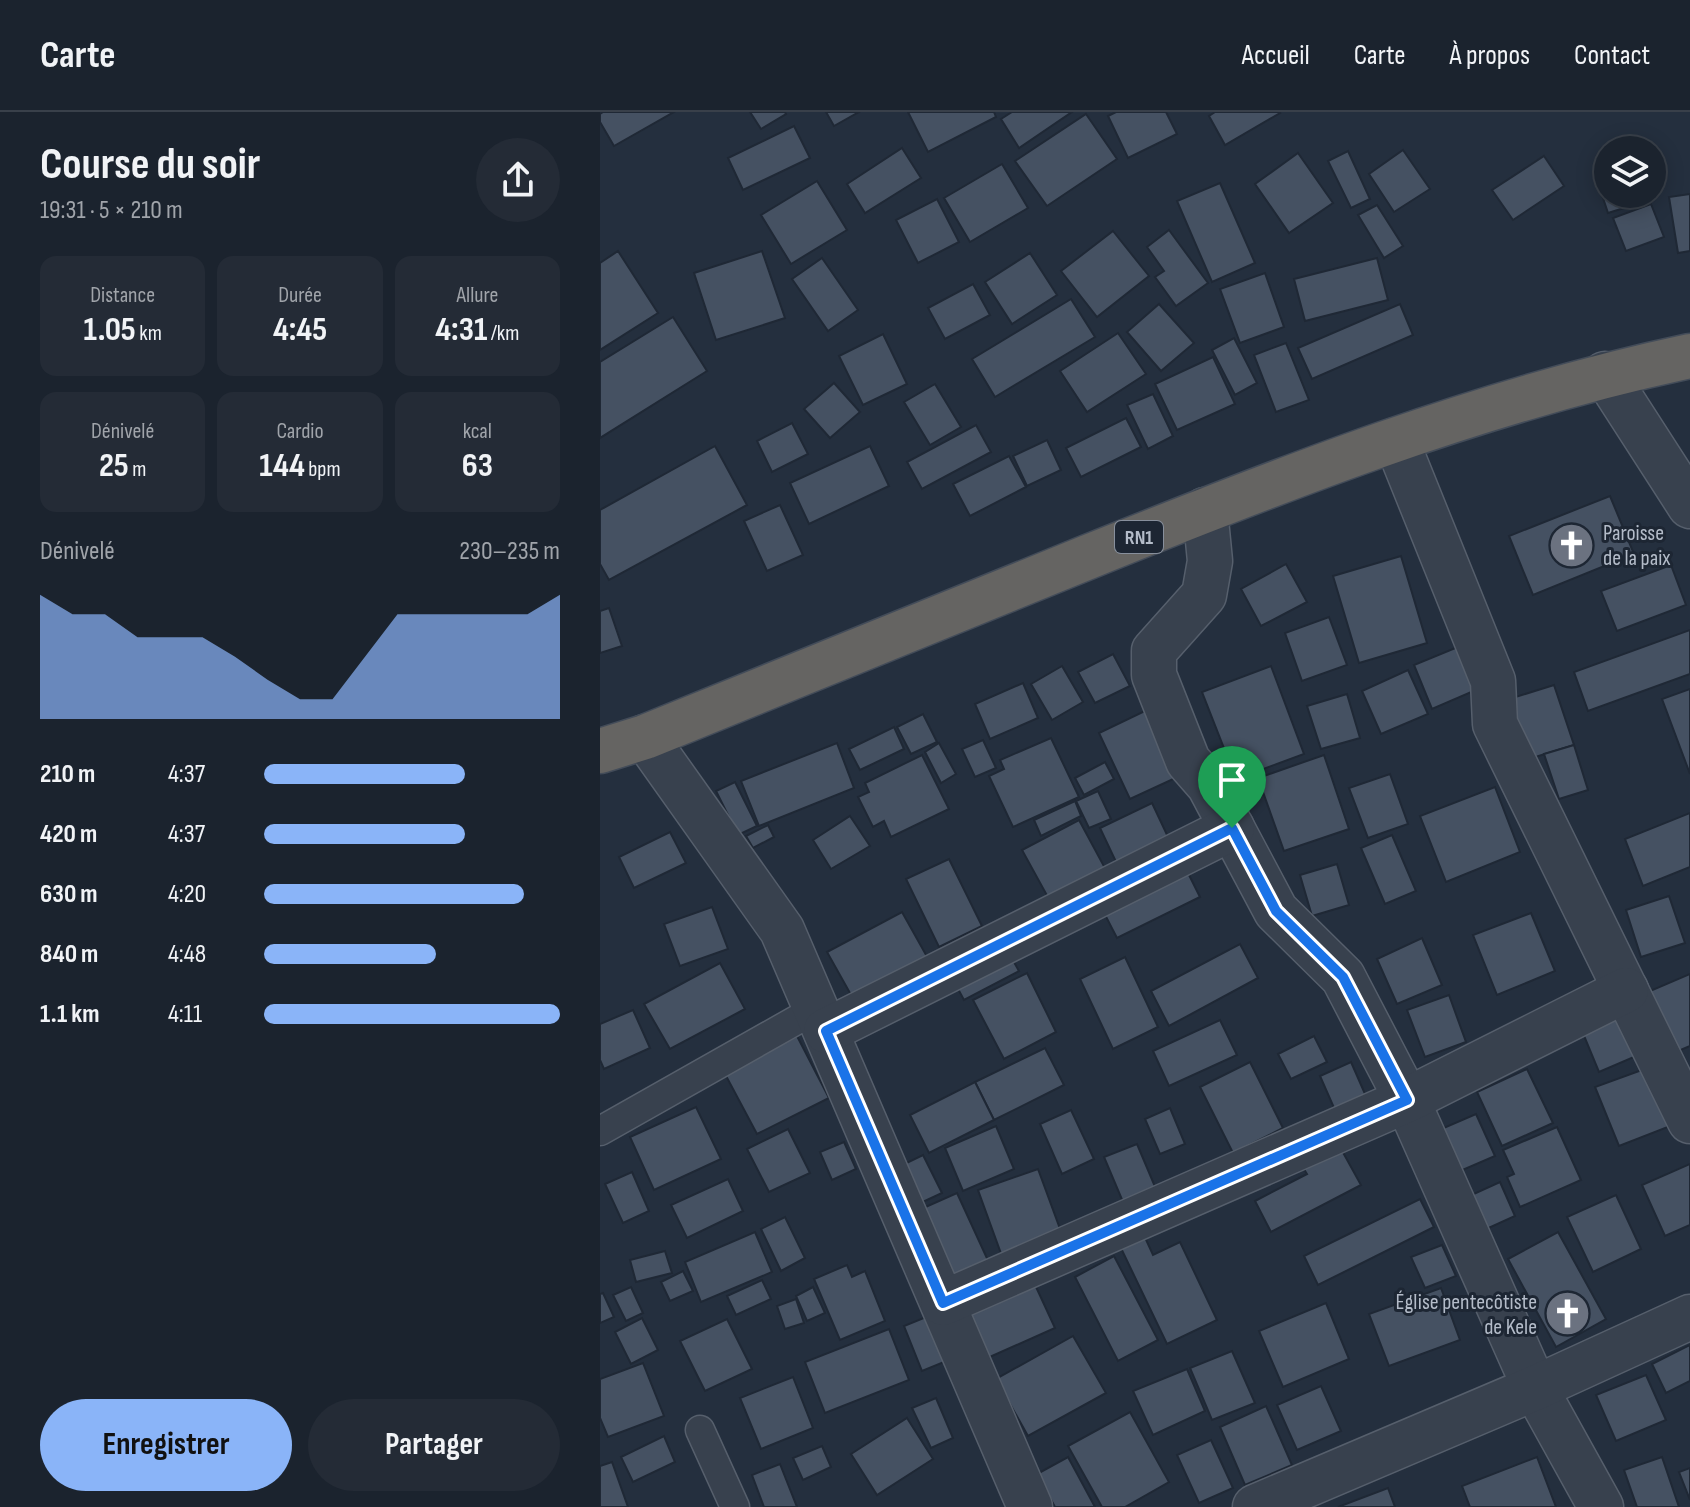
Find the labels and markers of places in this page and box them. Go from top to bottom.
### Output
place label: Paroisse de la paix [1603,520,1671,572]
church icon: Paroisse de la paix [1548,521,1596,569]
pin [1198,746,1266,828]
place label: Église pentecôtiste de Kele [1395,1289,1537,1341]
church icon: Église pentecôtiste de Kele [1544,1290,1592,1338]

